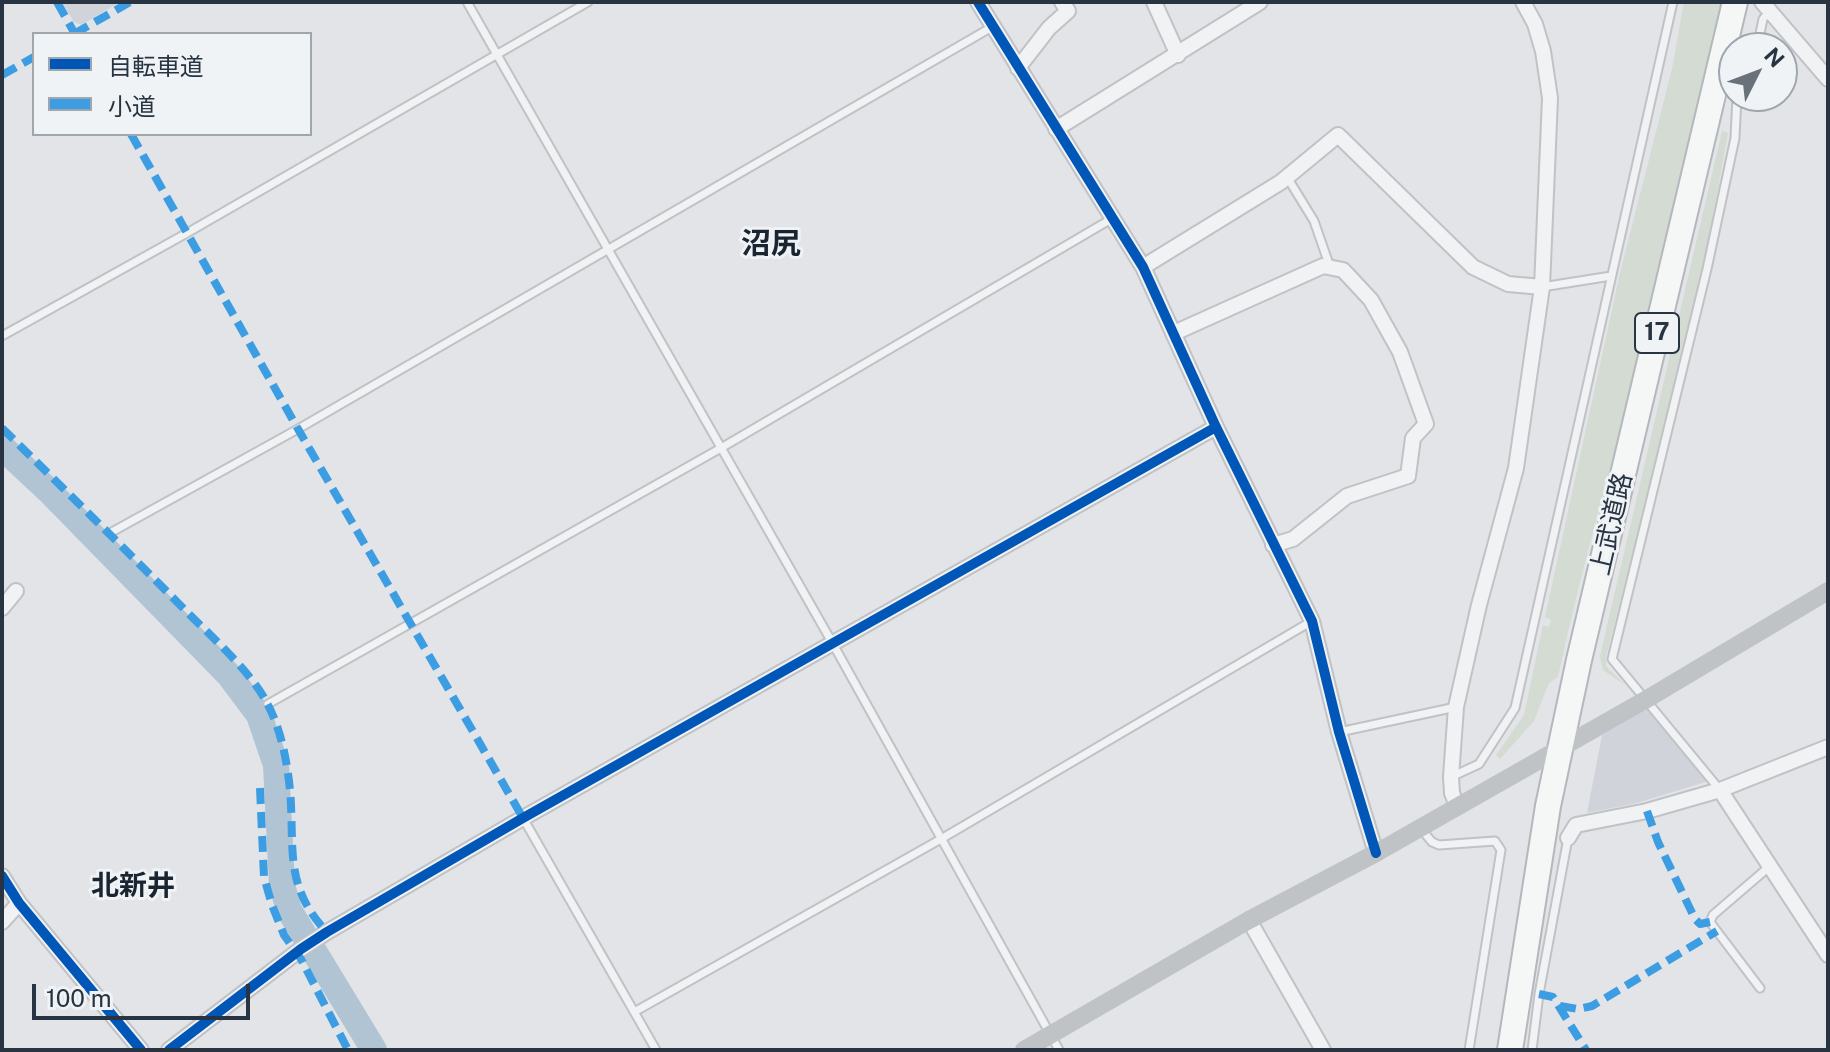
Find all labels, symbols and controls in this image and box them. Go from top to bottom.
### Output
legend [32,32,312,136]
north arrow [1718,32,1798,112]
text: N [1759,42,1790,72]
text: 自転車道 [108,52,204,80]
text: 小道 [108,92,156,120]
district label: 沼尻 [741,227,801,263]
road number: 17 [1635,313,1679,353]
street label: 上武道路 [1585,470,1639,578]
district label: 北新井 [91,869,175,903]
scale bar [36,968,254,1018]
text: 100 m [46,984,112,1012]

